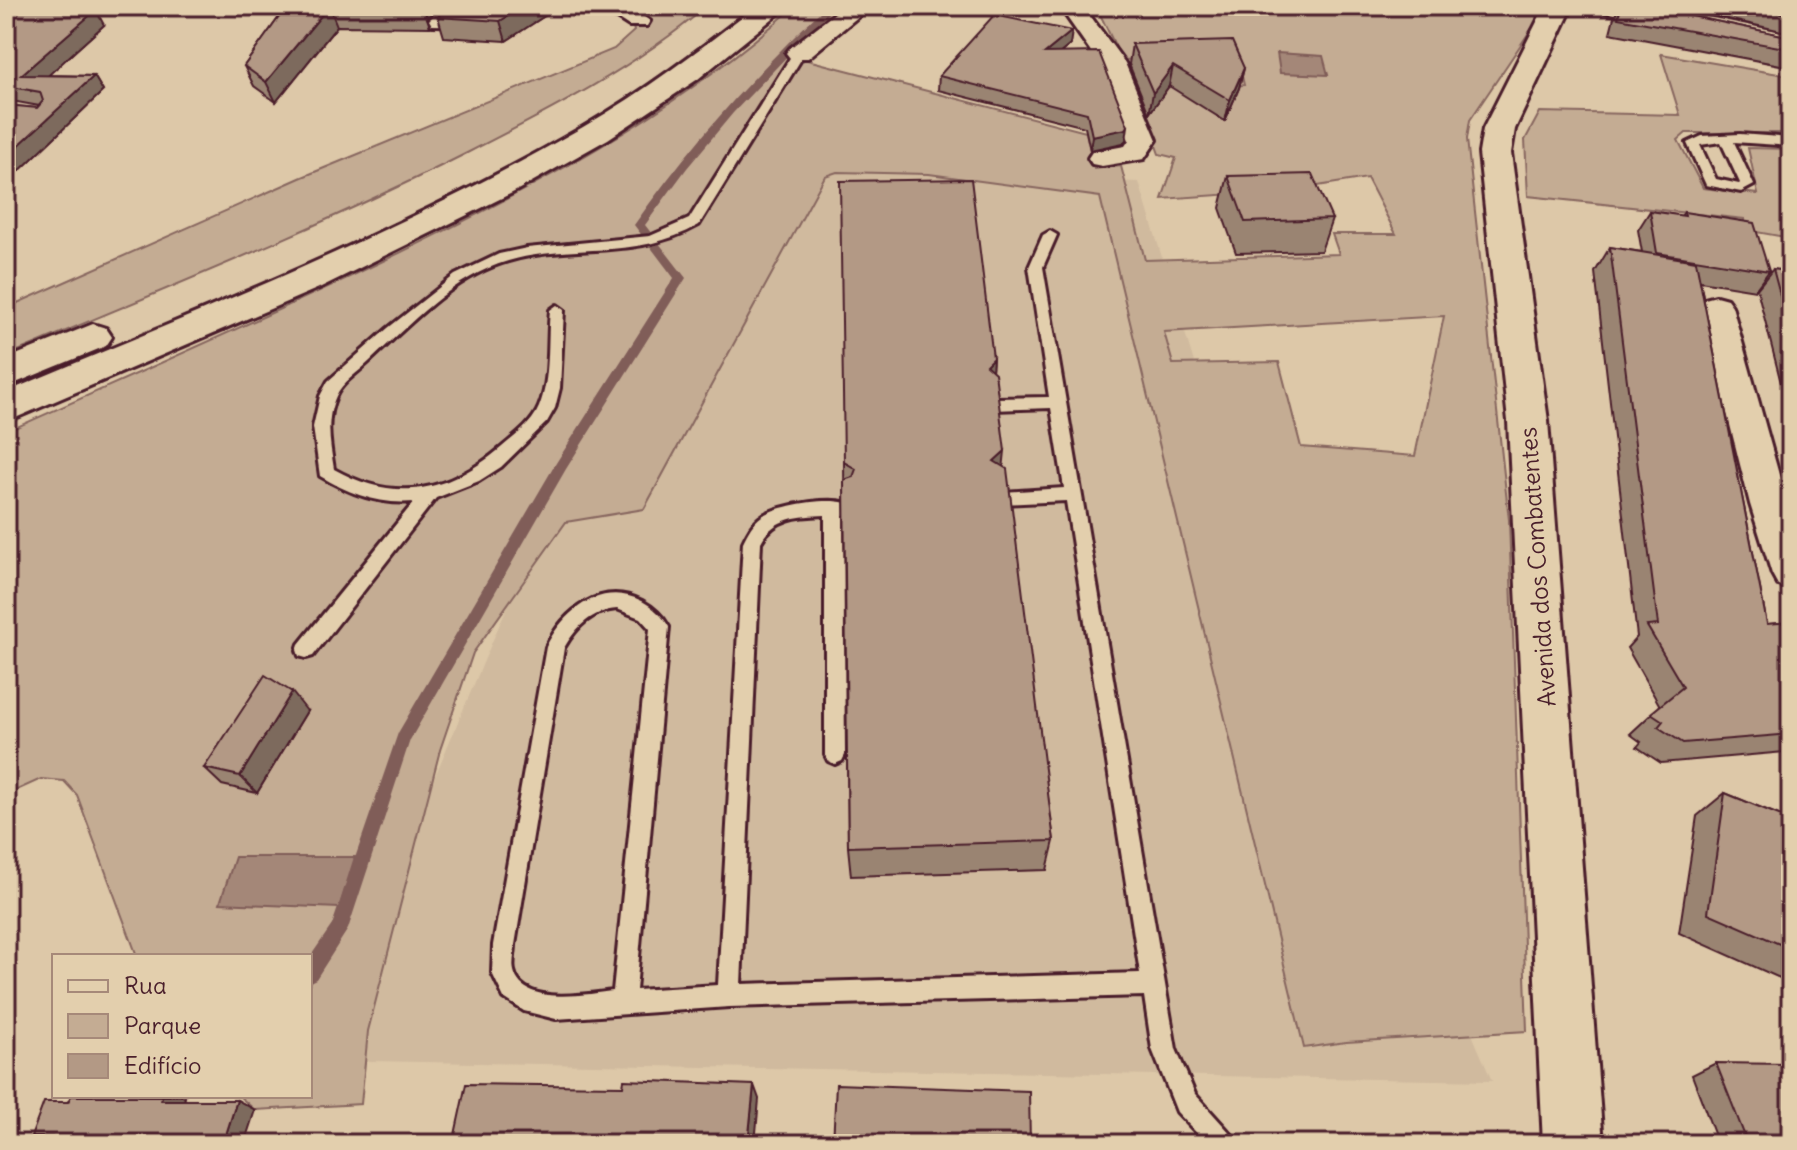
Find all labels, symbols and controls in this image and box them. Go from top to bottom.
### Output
street label: Avenida dos Combatentes [1512,426,1562,708]
legend [52,954,312,1098]
text: Rua [124,970,167,1000]
text: Parque [124,1010,201,1040]
text: Edifício [124,1050,202,1080]

